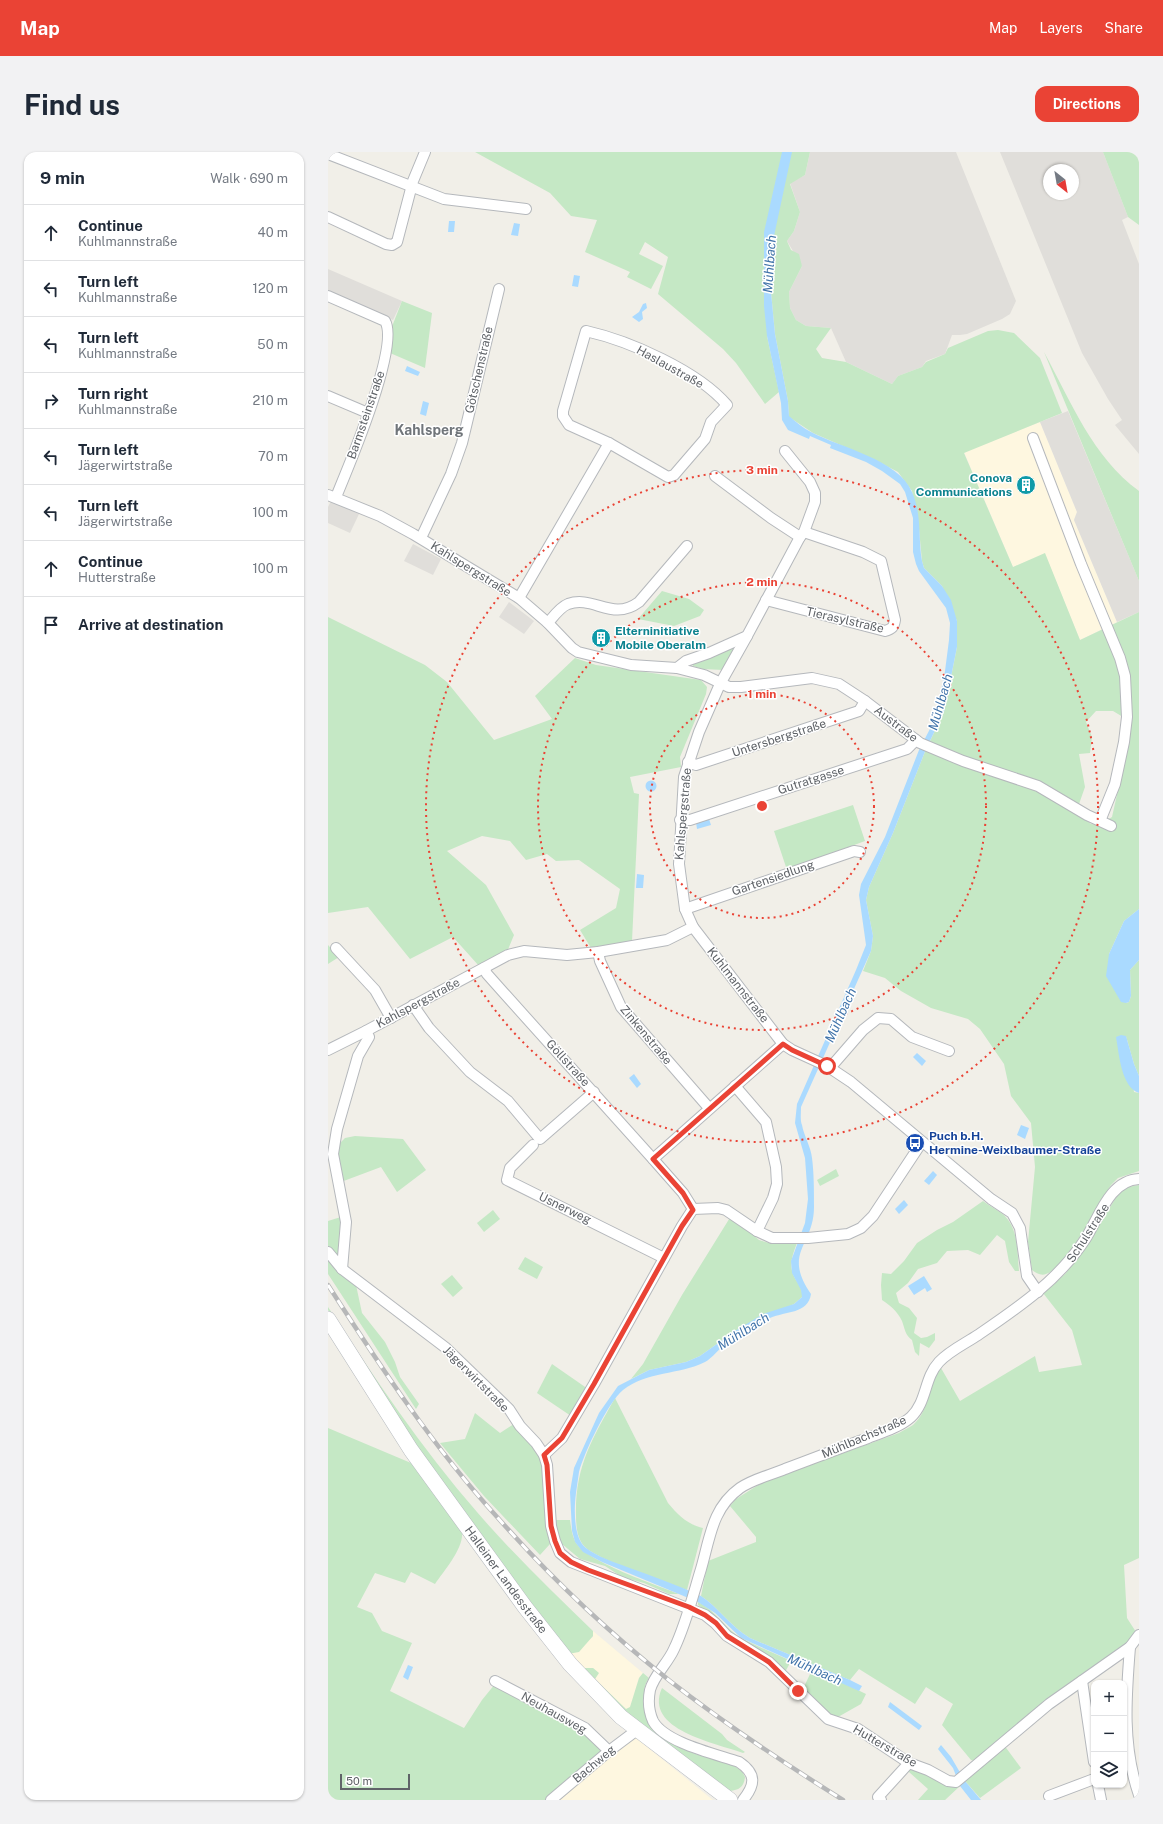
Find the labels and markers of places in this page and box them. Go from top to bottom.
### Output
place label: Conova Communications [916,471,1012,499]
building icon: Conova Communications [1015,474,1037,496]
place label: Elterninitiative Mobile Oberalm [615,624,706,652]
building icon: Elterninitiative Mobile Oberalm [590,627,612,649]
centre of rings [755,799,769,813]
place label: Puch b.H. Hermine-Weixlbaumer-Straße [929,1129,1101,1157]
bus stop icon: Puch b.H. Hermine-Weixlbaumer-Straße [904,1132,926,1154]

